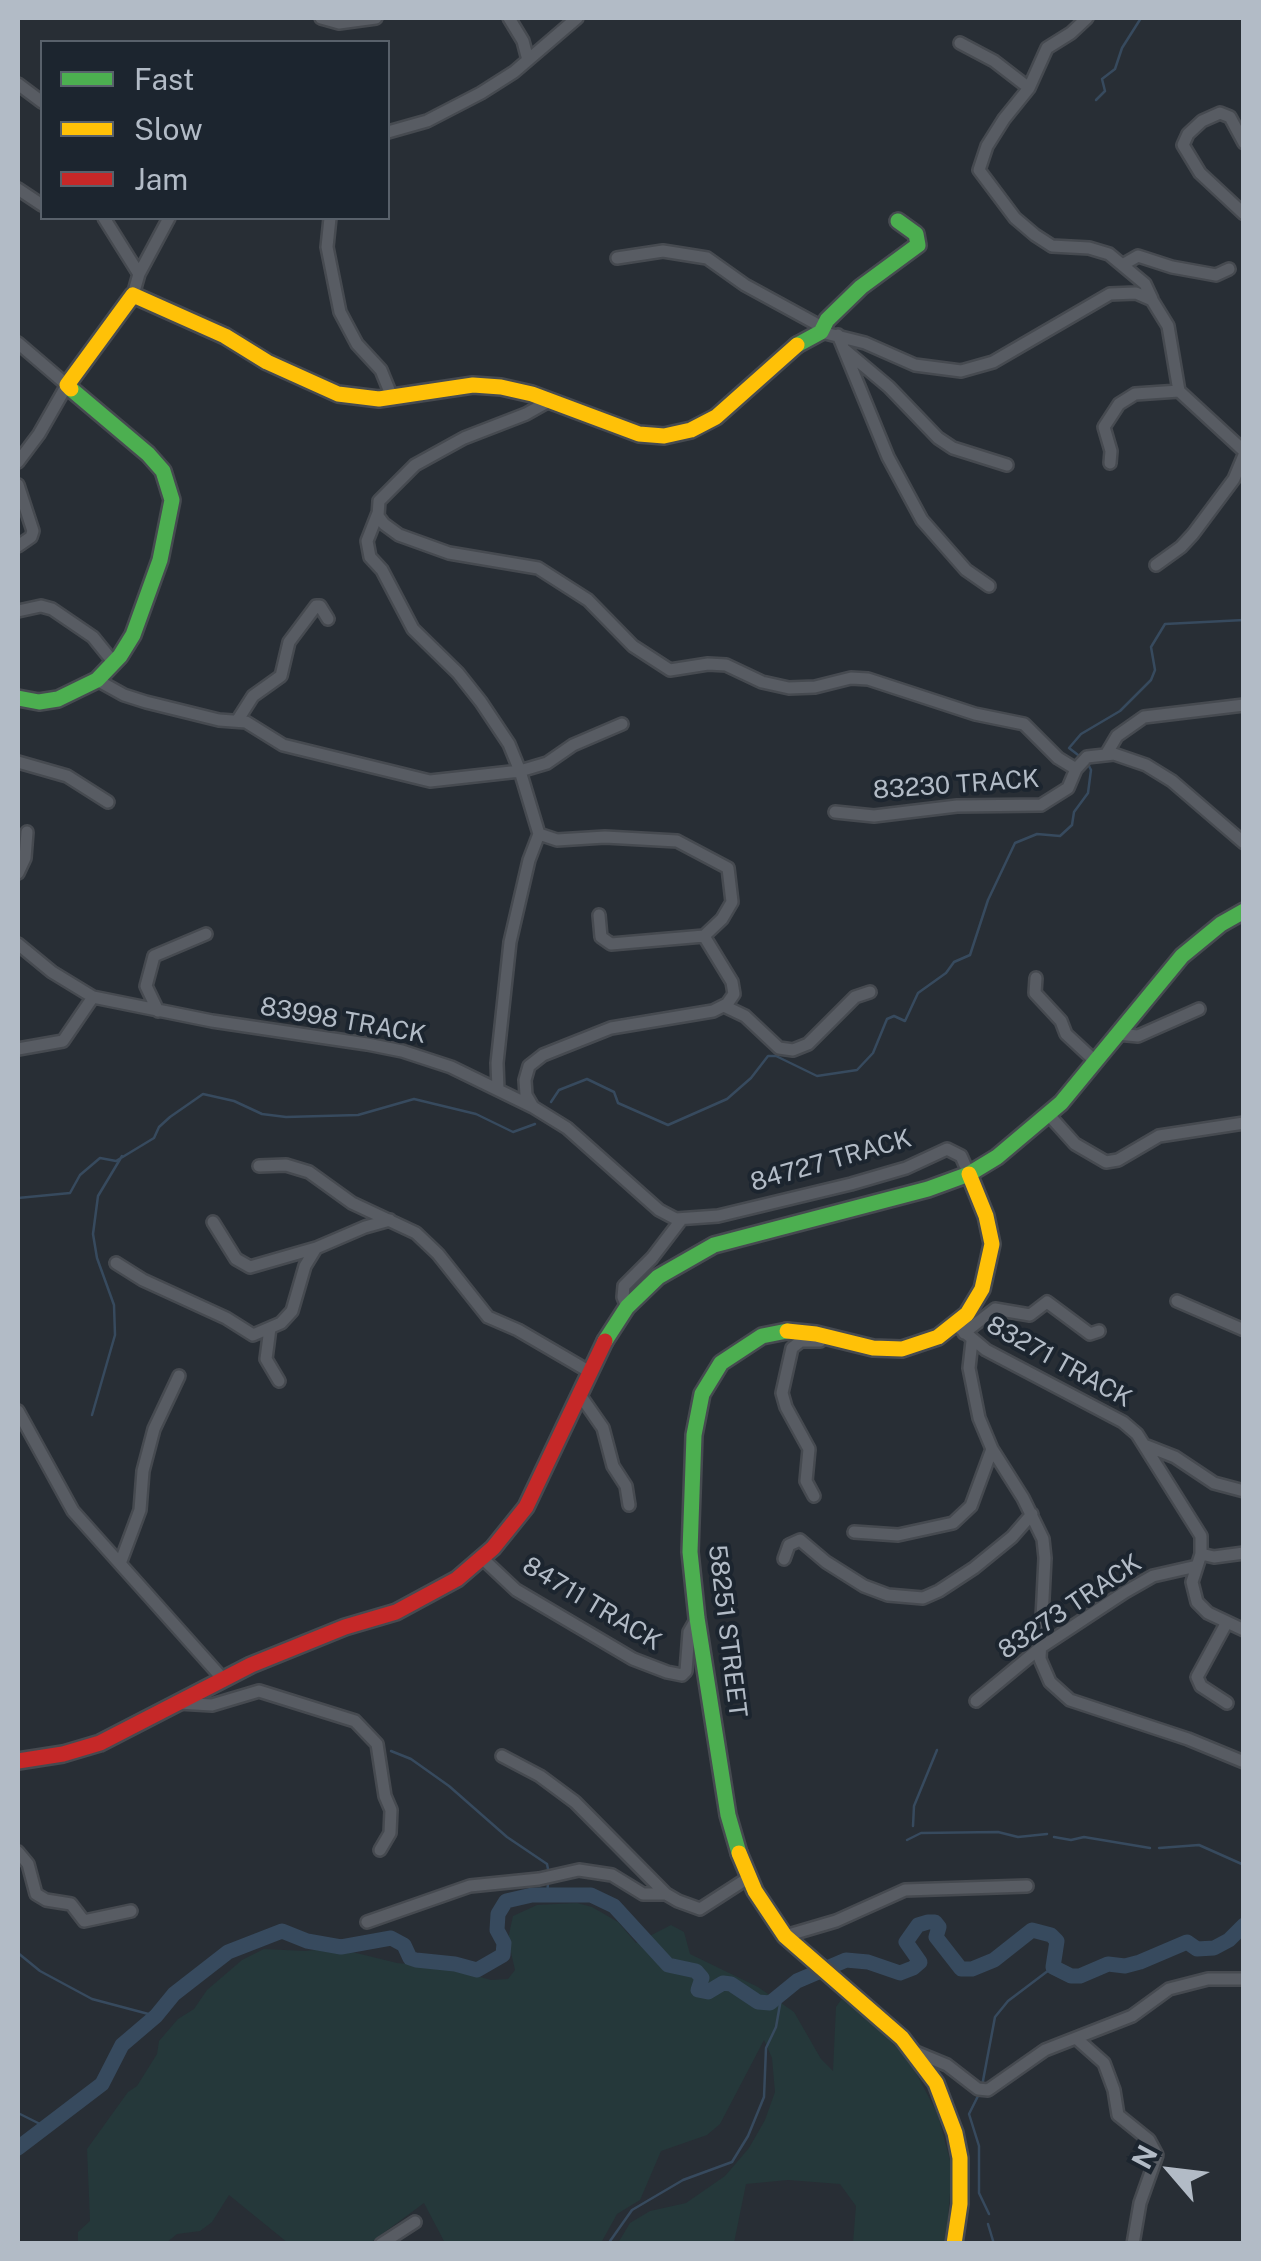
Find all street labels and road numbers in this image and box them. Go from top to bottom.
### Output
street label: 83230 TRACK [872,764,1040,806]
street label: 83998 TRACK [258,992,428,1050]
street label: 84727 TRACK [747,1124,915,1198]
street label: 83271 TRACK [981,1310,1137,1414]
street label: 58251 STREET [702,1543,752,1719]
street label: 83273 TRACK [993,1548,1147,1666]
street label: 84711 TRACK [517,1551,667,1657]

